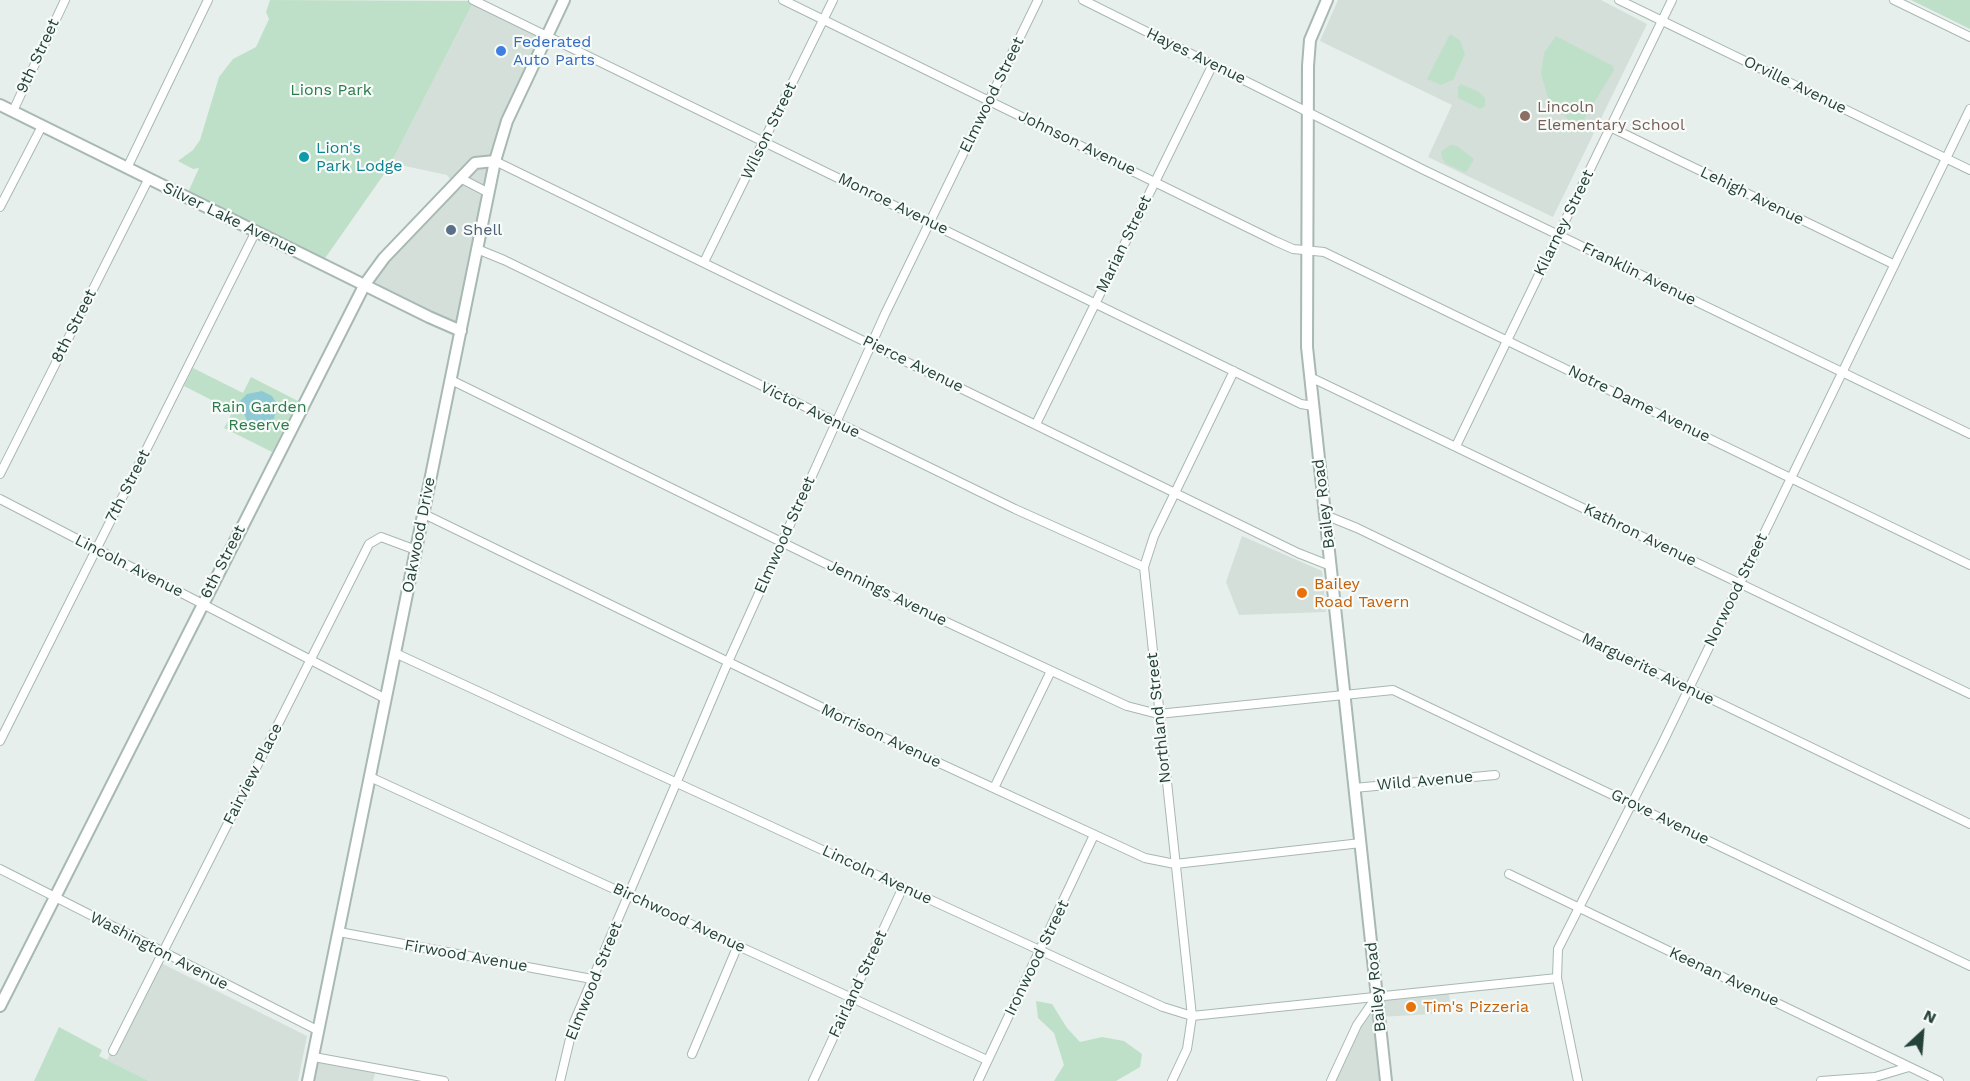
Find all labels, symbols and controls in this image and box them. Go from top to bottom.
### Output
street label: 9th Street [12,16,64,96]
street label: Hayes Avenue [1143,24,1249,88]
place label: Federated Auto Parts [513,32,595,70]
street label: Elmwood Street [956,34,1028,156]
marker: Federated Auto Parts [494,44,508,58]
street label: Orville Avenue [1740,52,1850,118]
street label: Wilson Street [737,79,801,183]
park label: Lions Park [290,80,372,100]
place label: Lincoln Elementary School [1537,97,1685,135]
street label: Johnson Avenue [1015,106,1139,180]
marker: Lincoln Elementary School [1518,109,1532,123]
place label: Lion's Park Lodge [316,138,403,176]
marker: Lion's Park Lodge [297,150,311,164]
street label: Lehigh Avenue [1697,163,1807,229]
street label: Kilarney Street [1530,167,1598,279]
street label: Monroe Avenue [835,169,951,239]
street label: Silver Lake Avenue [160,178,300,260]
street label: Marian Street [1092,192,1156,296]
place label: Shell [463,220,502,240]
marker: Shell [444,223,458,237]
street label: Franklin Avenue [1579,238,1699,310]
street label: 8th Street [47,286,101,366]
street label: Pierce Avenue [859,331,967,397]
street label: Notre Dame Avenue [1565,361,1713,447]
street label: Victor Avenue [757,378,863,442]
park label: Rain Garden Reserve [211,397,307,435]
street label: 7th Street [101,446,155,526]
street label: Bailey Road [1309,458,1339,550]
street label: Elmwood Street [751,473,819,597]
street label: Oakwood Drive [398,475,440,595]
street label: Kathron Avenue [1580,499,1700,571]
street label: 6th Street [196,522,250,602]
street label: Lincoln Avenue [72,530,186,602]
street label: Norwood Street [1700,530,1772,650]
street label: Jennings Avenue [824,556,950,630]
place label: Bailey Road Tavern [1314,574,1409,612]
marker: Bailey Road Tavern [1295,586,1309,600]
street label: Marguerite Avenue [1579,629,1717,709]
street label: Northland Street [1143,652,1175,784]
street label: Morrison Avenue [818,700,944,772]
street label: Fairview Place [219,720,287,828]
street label: Wild Avenue [1376,767,1474,795]
street label: Grove Avenue [1608,785,1712,849]
street label: Lincoln Avenue [819,841,935,909]
street label: Birchwood Avenue [610,879,748,957]
street label: Ironwood Street [1001,897,1073,1019]
street label: Washington Avenue [86,908,232,994]
street label: Elmwood Street [561,919,627,1043]
street label: Fairland Street [825,927,891,1041]
street label: Firwood Avenue [403,936,529,976]
street label: Bailey Road [1362,941,1390,1033]
street label: Keenan Avenue [1666,943,1782,1011]
place label: Tim's Pizzeria [1423,997,1529,1017]
marker: Tim's Pizzeria [1404,1000,1418,1014]
north arrow [1892,1003,1952,1063]
text: N [1921,1005,1940,1028]

